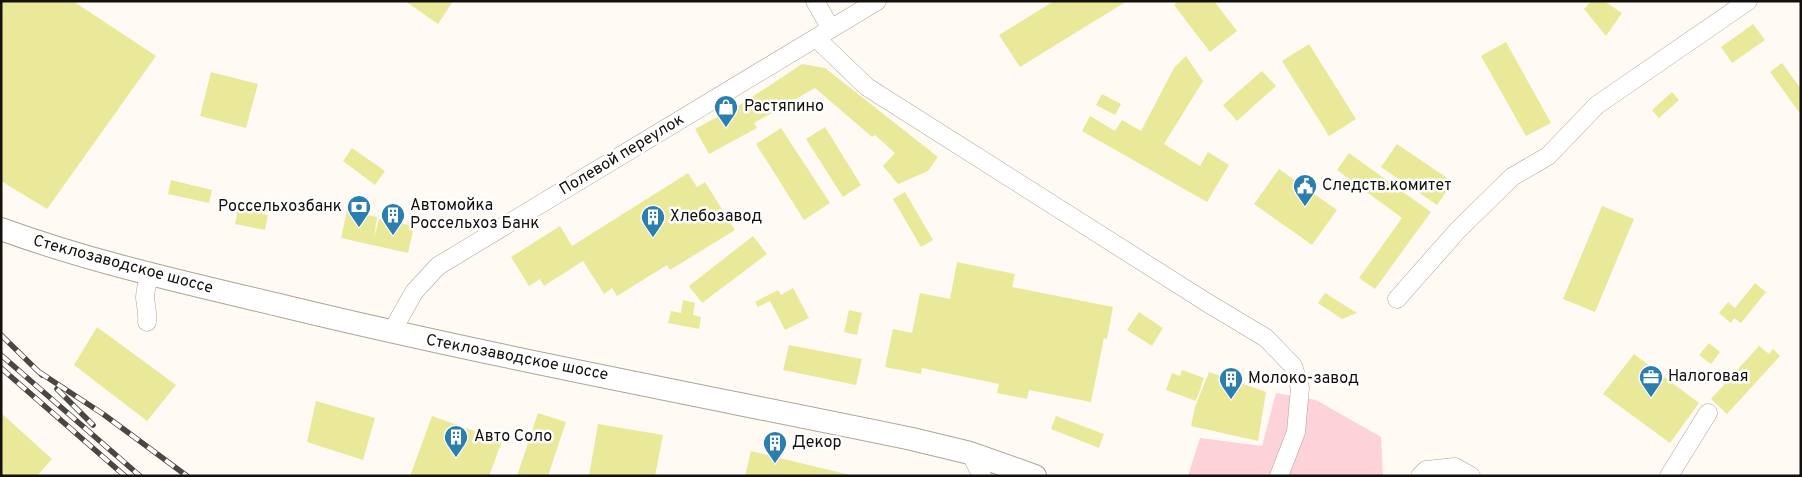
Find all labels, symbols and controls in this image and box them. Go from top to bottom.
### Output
shop icon: Растяпино [713,94,739,128]
place label: Растяпино [744,97,824,117]
street label: Полевой переулок [556,110,688,200]
public building icon: Следств.комитет [1292,173,1318,207]
place label: Следств.комитет [1322,176,1451,196]
bank icon: Россельхозбанк [346,194,372,228]
place label: Автомойка Россельхоз Банк [410,196,539,234]
place label: Россельхозбанк [218,197,342,217]
building icon: Автомойка Россельхоз Банк [380,202,406,236]
building icon: Хлебозавод [640,204,666,238]
place label: Хлебозавод [670,207,762,227]
street label: Стеклозаводское шоссе [31,231,215,299]
street label: Стеклозаводское шоссе [424,330,610,386]
office icon: Налоговая [1638,364,1664,398]
building icon: Молоко-завод [1218,366,1244,400]
place label: Налоговая [1668,367,1749,387]
place label: Молоко-завод [1248,369,1359,389]
building icon: Авто Соло [443,424,469,458]
place label: Авто Соло [474,427,552,447]
building icon: Декор [762,430,788,464]
place label: Декор [792,433,842,453]

